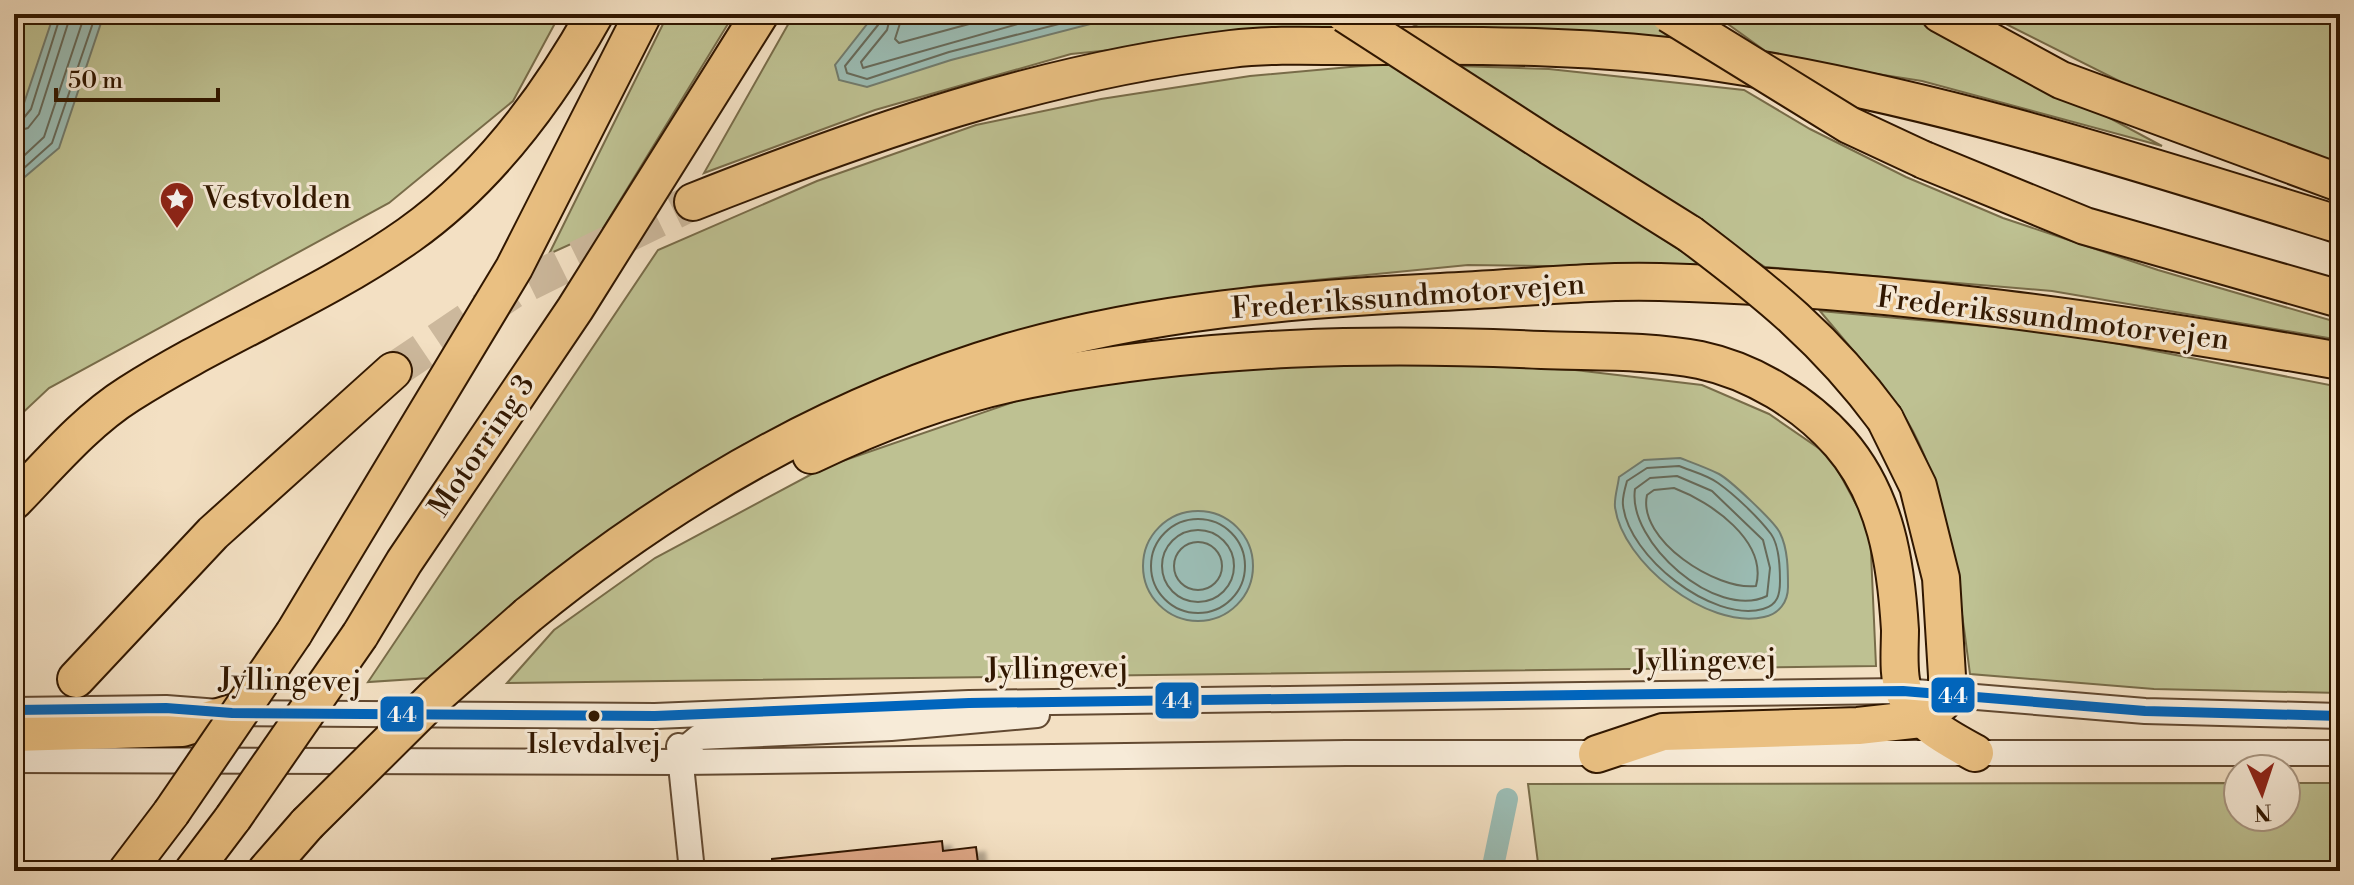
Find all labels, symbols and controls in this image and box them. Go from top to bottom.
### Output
scale bar [56,52,218,102]
text: 50 m [68,66,123,96]
place icon: Vestvolden [158,180,196,230]
place label: Vestvolden [202,180,351,218]
street label: Frederikssundmotorvejen [1230,266,1586,328]
street label: Frederikssundmotorvejen [1875,279,2232,359]
street label: Motorring 3 [421,368,543,524]
street label: Jyllingevej [1632,641,1777,681]
street label: Jyllingevej [984,649,1129,689]
street label: Jyllingevej [217,661,362,701]
line badge: 44 [1930,676,1976,714]
line badge: 44 [1154,681,1200,720]
text: 44 [1938,683,1968,710]
text: 44 [1162,688,1192,715]
line badge: 44 [379,695,425,733]
text: 44 [387,702,417,729]
marker: Islevdalvej [586,708,602,724]
place label: Islevdalvej [527,727,661,762]
north arrow [2222,753,2302,833]
text: N [2253,798,2272,825]

